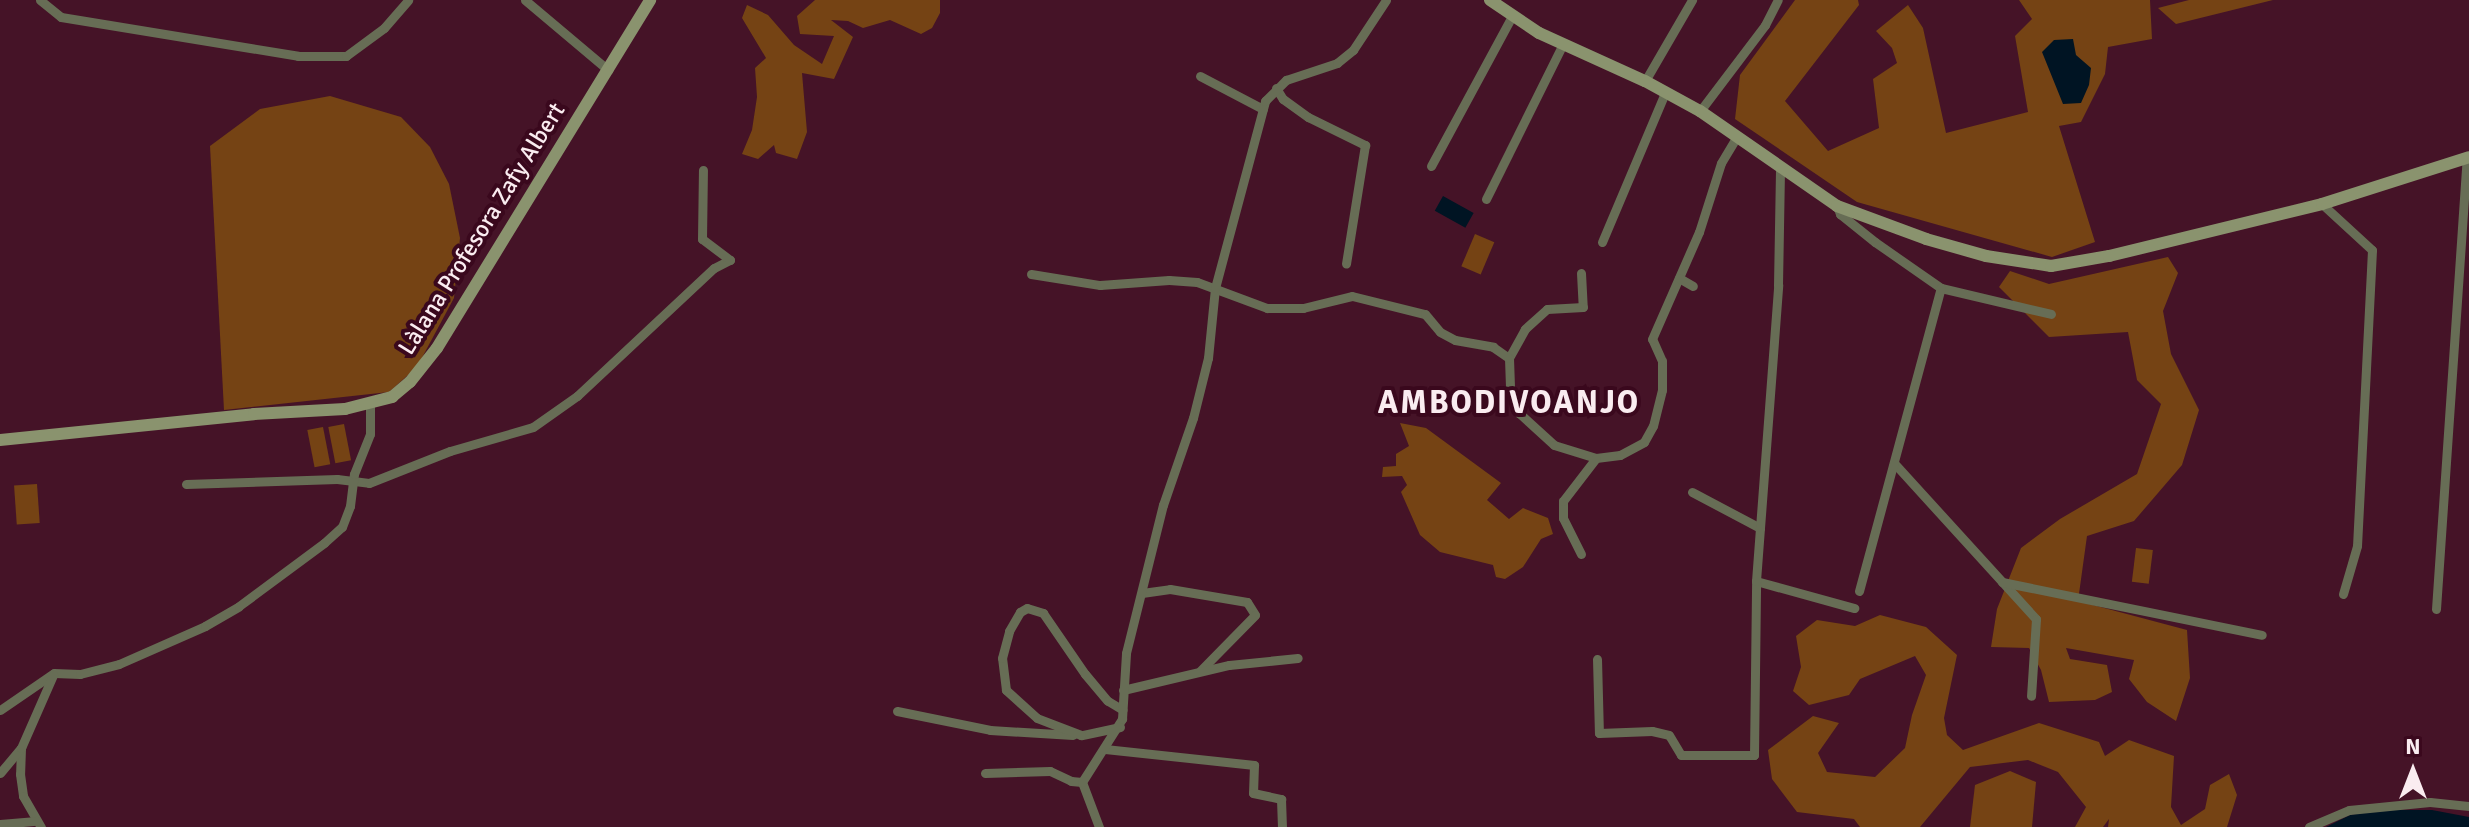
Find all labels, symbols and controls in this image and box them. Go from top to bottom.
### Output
street label: Làlana Profesora Zafy Albert [393,98,571,360]
district label: AMBODIVOANJO [1378,384,1640,422]
north arrow [2373,731,2453,811]
text: N [2405,733,2421,760]

